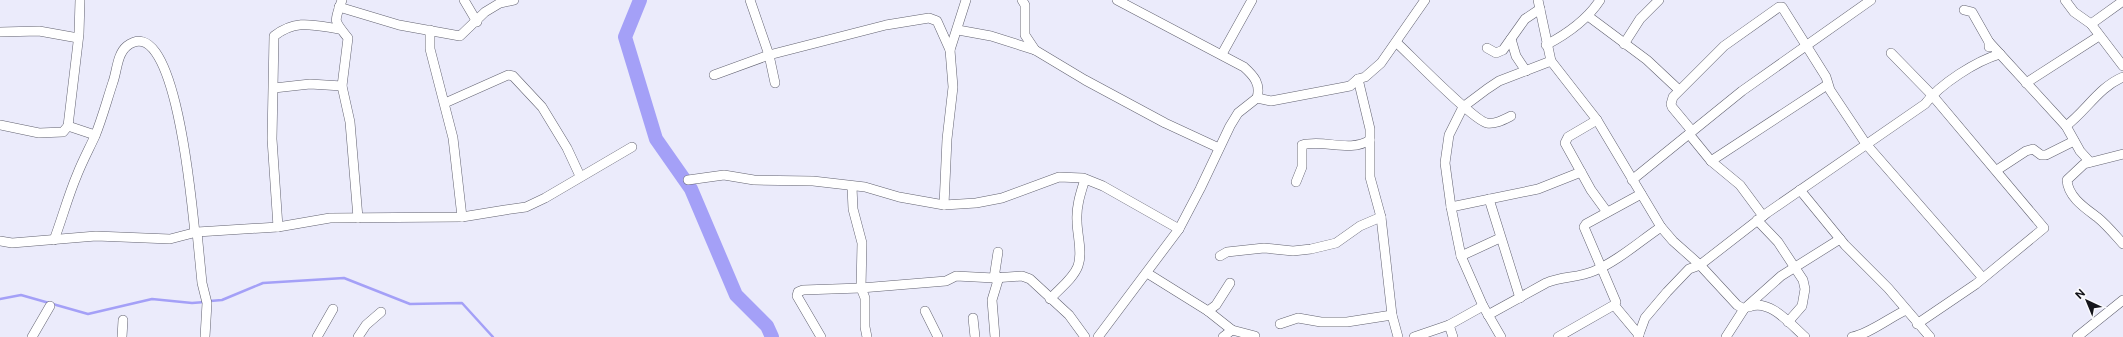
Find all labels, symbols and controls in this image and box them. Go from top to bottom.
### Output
north arrow [2067,281,2107,321]
text: N [2073,287,2087,301]

